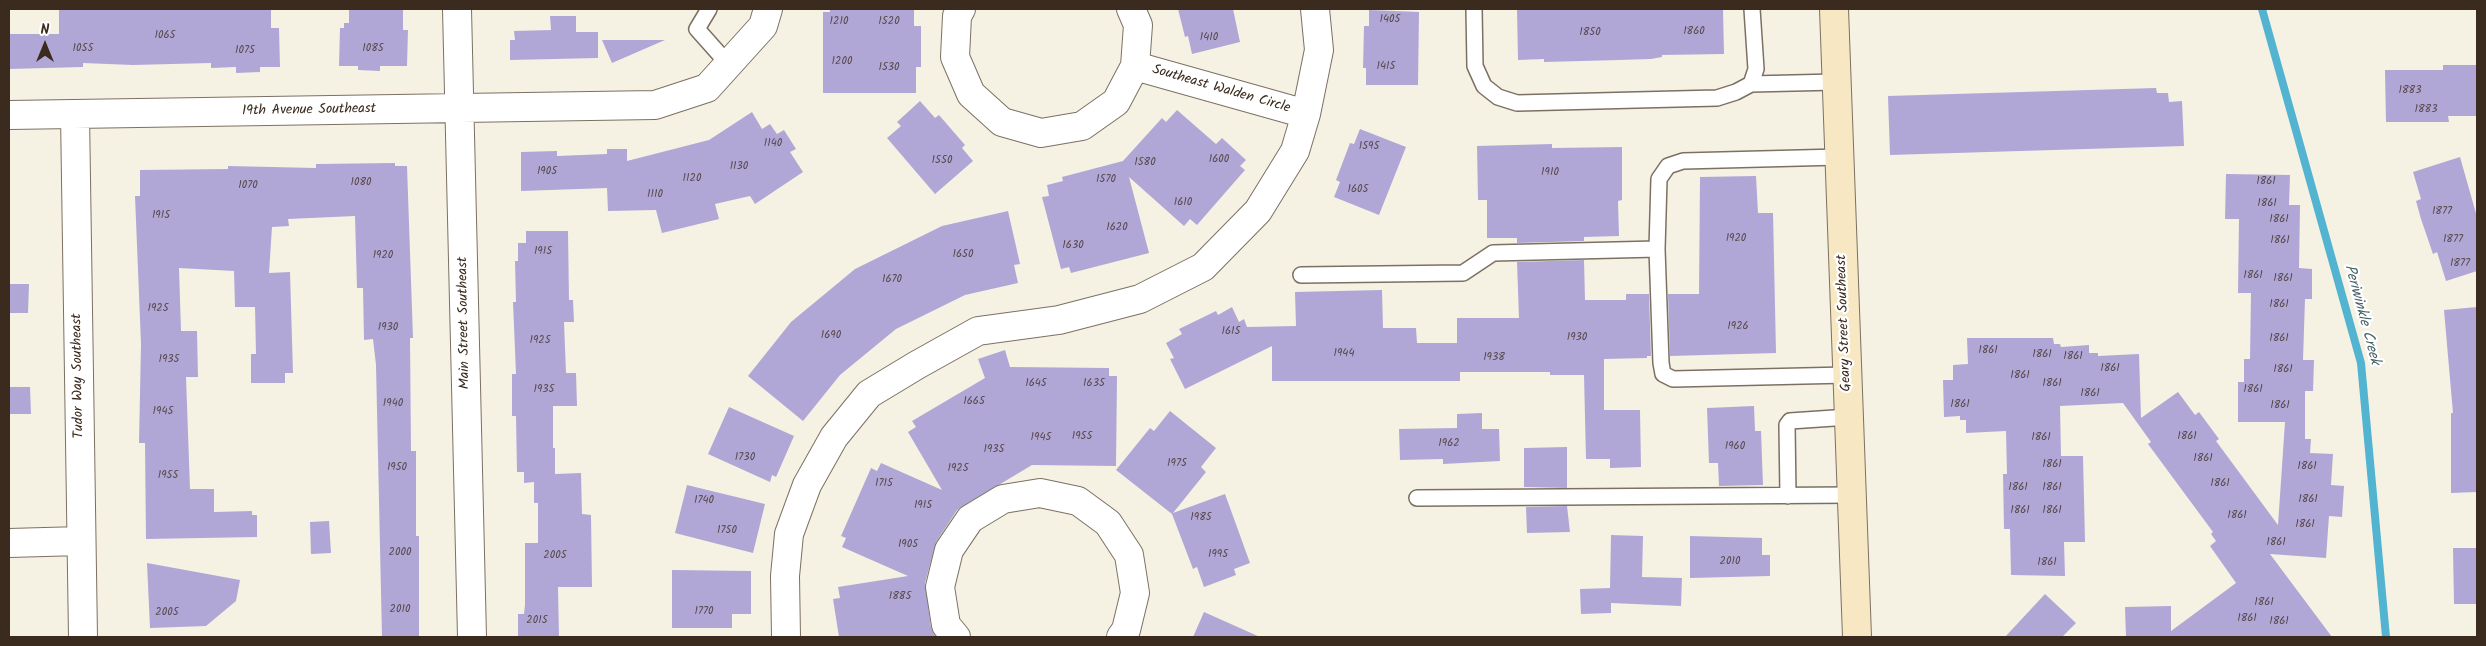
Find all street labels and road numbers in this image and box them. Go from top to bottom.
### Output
street label: Southeast Walden Circle [1150,62,1292,118]
street label: 19th Avenue Southeast [242,101,376,121]
street label: Geary Street Southeast [1834,254,1856,392]
street label: Main Street Southeast [455,256,475,390]
street label: Tudor Way Southeast [70,313,88,439]

